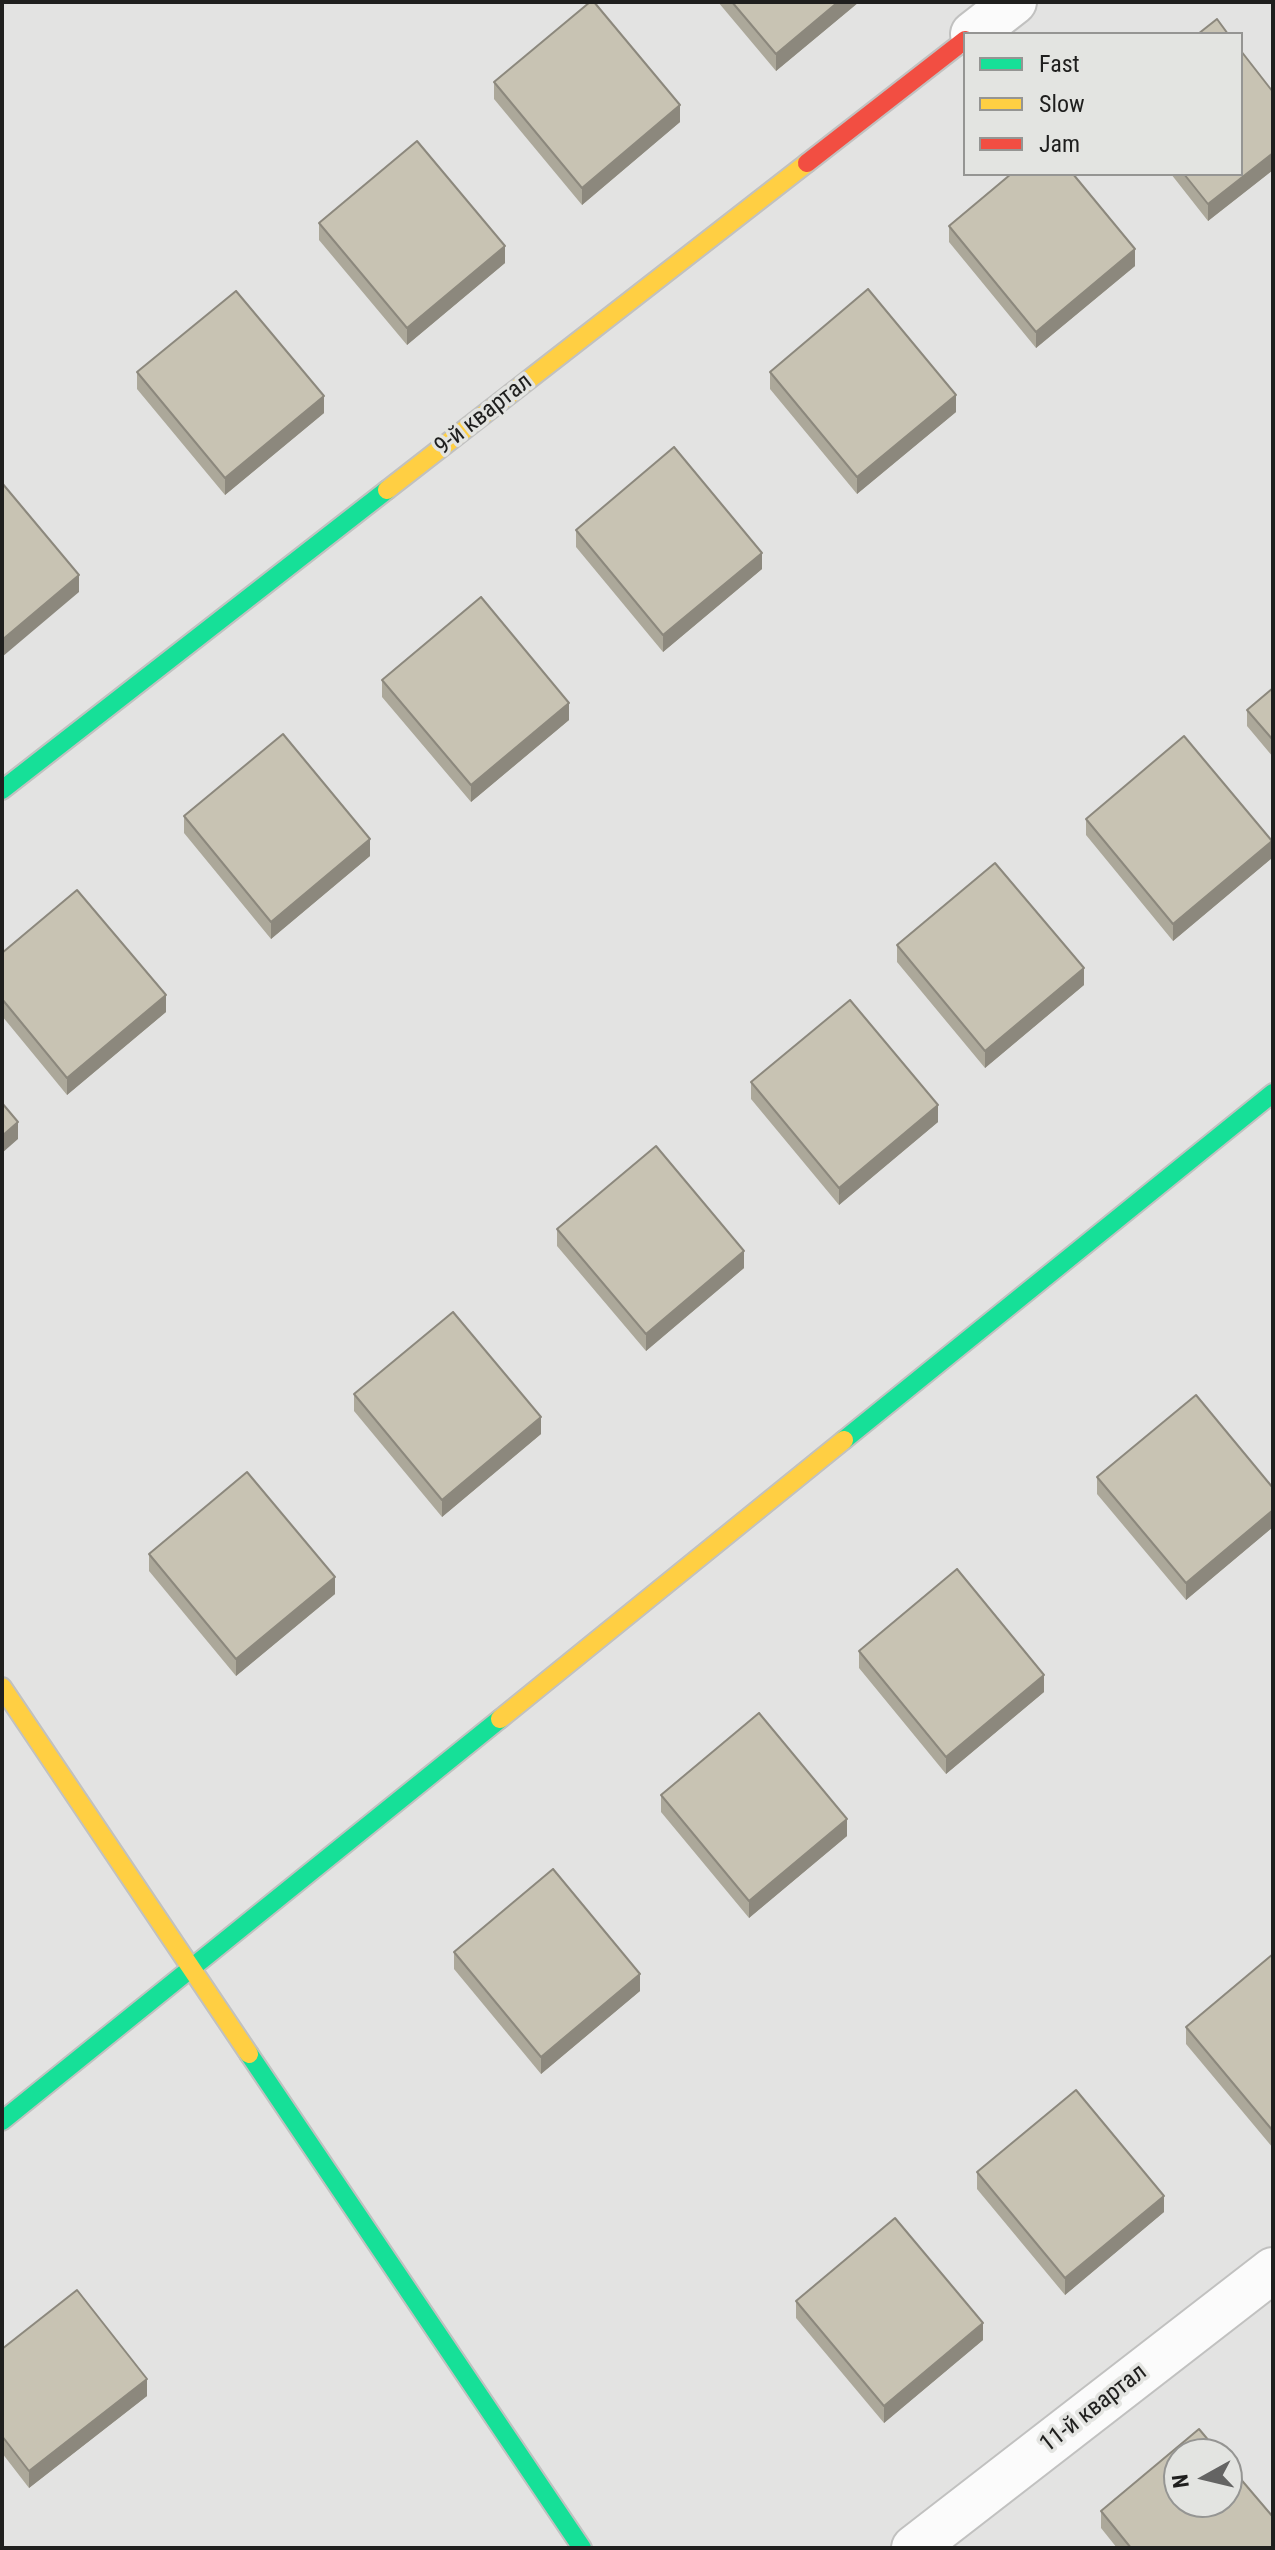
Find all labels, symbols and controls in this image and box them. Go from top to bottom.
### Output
legend [963,32,1243,176]
text: Fast [1039,50,1080,78]
text: Slow [1039,90,1085,118]
text: Jam [1039,130,1080,158]
street label: 9-й квартал [430,368,538,462]
street label: 11-й квартал [1035,2359,1153,2459]
north arrow [1163,2438,1243,2518]
text: N [1167,2473,1194,2490]

